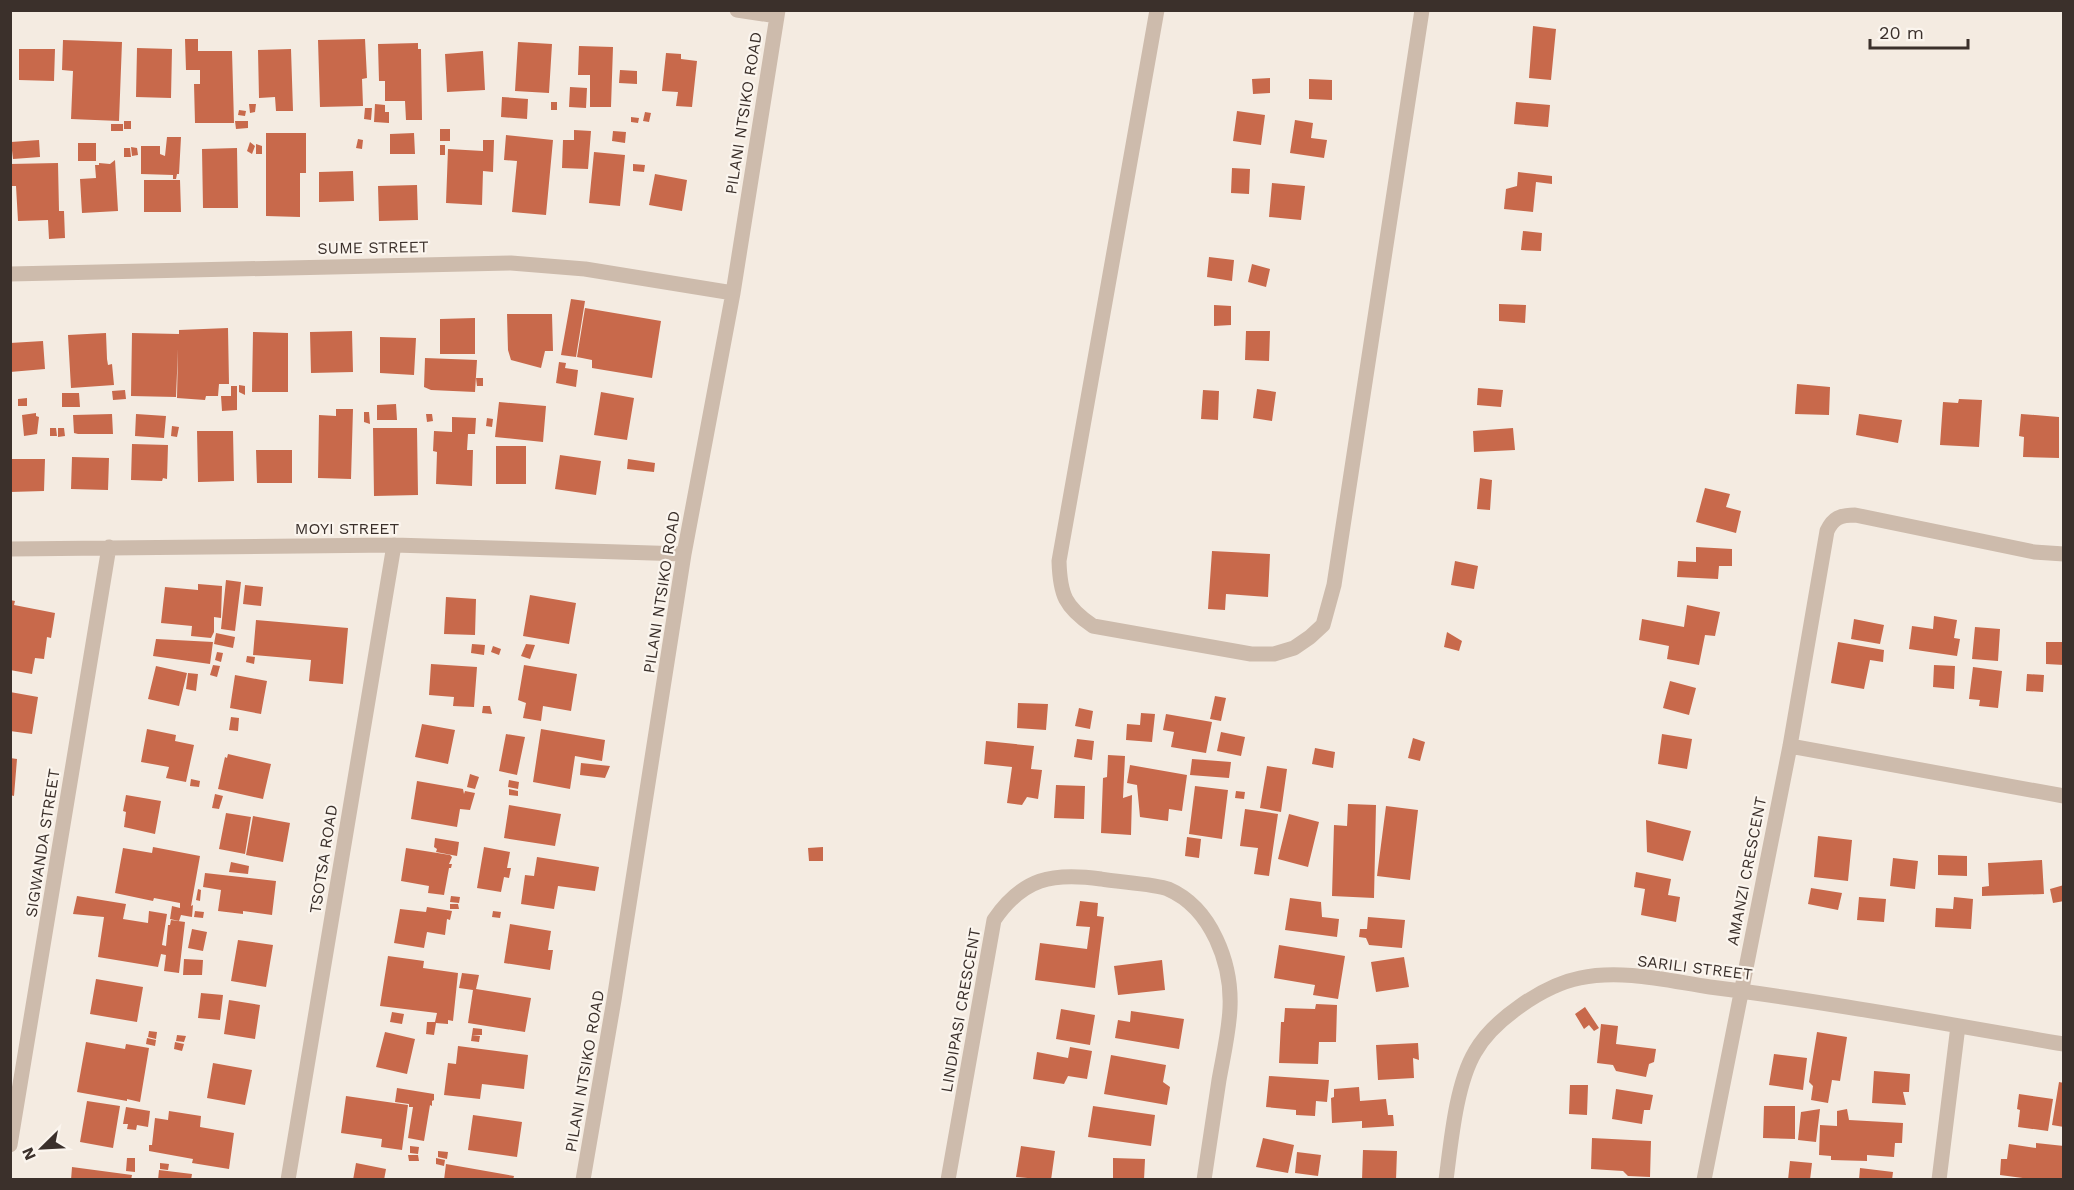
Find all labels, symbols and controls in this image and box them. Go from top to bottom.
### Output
scale bar [1870,12,1968,50]
text: 20 m [1879,22,1924,43]
street label: PILANI NTSIKO ROAD [721,31,766,196]
street label: SUME STREET [317,237,429,258]
street label: PILANI NTSIKO ROAD [639,510,684,675]
street label: MOYI STREET [295,519,400,538]
street label: SIGWANDA STREET [21,767,64,919]
street label: AMANZI CRESCENT [1723,795,1770,947]
street label: TSOTSA ROAD [306,803,341,915]
street label: LINDIPASI CRESCENT [937,926,984,1094]
street label: SARILI STREET [1636,951,1754,984]
street label: PILANI NTSIKO ROAD [561,989,608,1154]
north arrow [12,1118,72,1178]
text: N [18,1145,40,1163]

